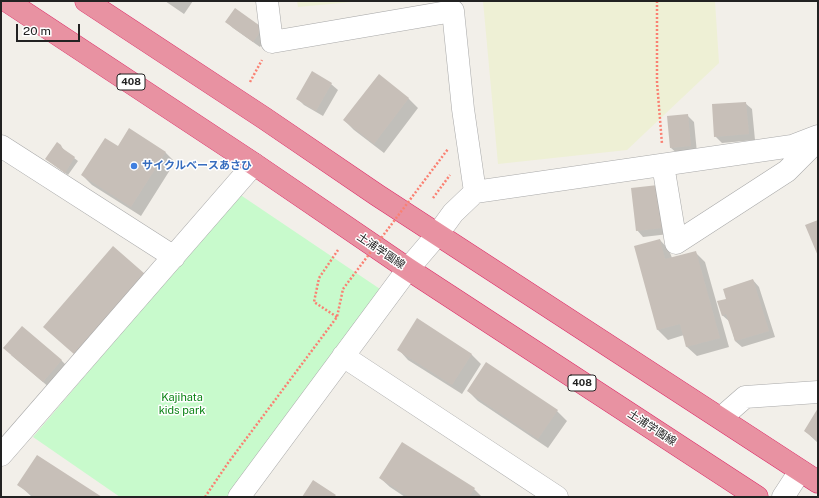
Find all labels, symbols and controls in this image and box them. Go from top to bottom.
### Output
scale bar [18,16,82,42]
text: 20 m [23,24,51,38]
road number: 408 [117,74,145,90]
place label: サイクルベースあさひ [142,159,252,173]
marker: サイクルベースあさひ [129,161,139,171]
street label: 土浦学園線 [355,230,407,272]
road number: 408 [568,375,596,391]
park label: Kajihata kids park [159,391,205,417]
street label: 土浦学園線 [625,407,679,449]

